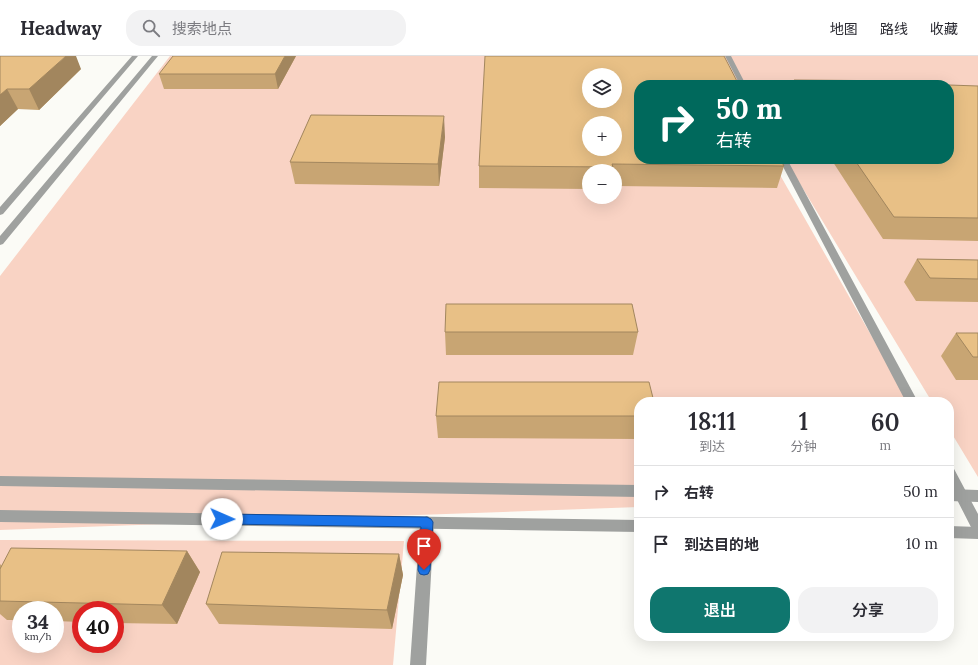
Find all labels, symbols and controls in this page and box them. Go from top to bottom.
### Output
search box [126,10,406,46]
text: Headway [20,16,102,40]
icon: search [140,17,162,39]
text: 搜索地点 [172,19,232,38]
text: 地图 [830,20,858,38]
text: 路线 [880,20,908,38]
text: 收藏 [930,20,958,38]
map controls [582,68,622,204]
button: layers [582,68,622,108]
text: 50 m [716,91,782,127]
icon: right [650,96,702,148]
button: + [582,116,622,156]
text: 右转 [716,129,752,152]
button: − [582,164,622,204]
text: 18:11 [688,406,736,437]
text: 1 [799,406,808,437]
text: 60 [871,407,900,438]
text: m [879,437,891,454]
text: 到达 [699,438,725,455]
text: 分钟 [790,438,816,455]
icon: right [650,481,672,503]
text: 50 m [903,482,938,501]
text: 右转 [684,483,714,502]
position arrow [201,498,243,540]
pin [407,529,441,570]
icon: arrive [650,533,672,555]
text: 10 m [906,534,938,553]
icon: arrive [413,535,435,557]
text: 到达目的地 [684,535,759,554]
button: 退出 [650,587,790,633]
button: 分享 [798,587,938,633]
speed limit sign: 40 [72,601,124,653]
text: 34 [27,609,49,634]
text: km/h [24,630,52,643]

